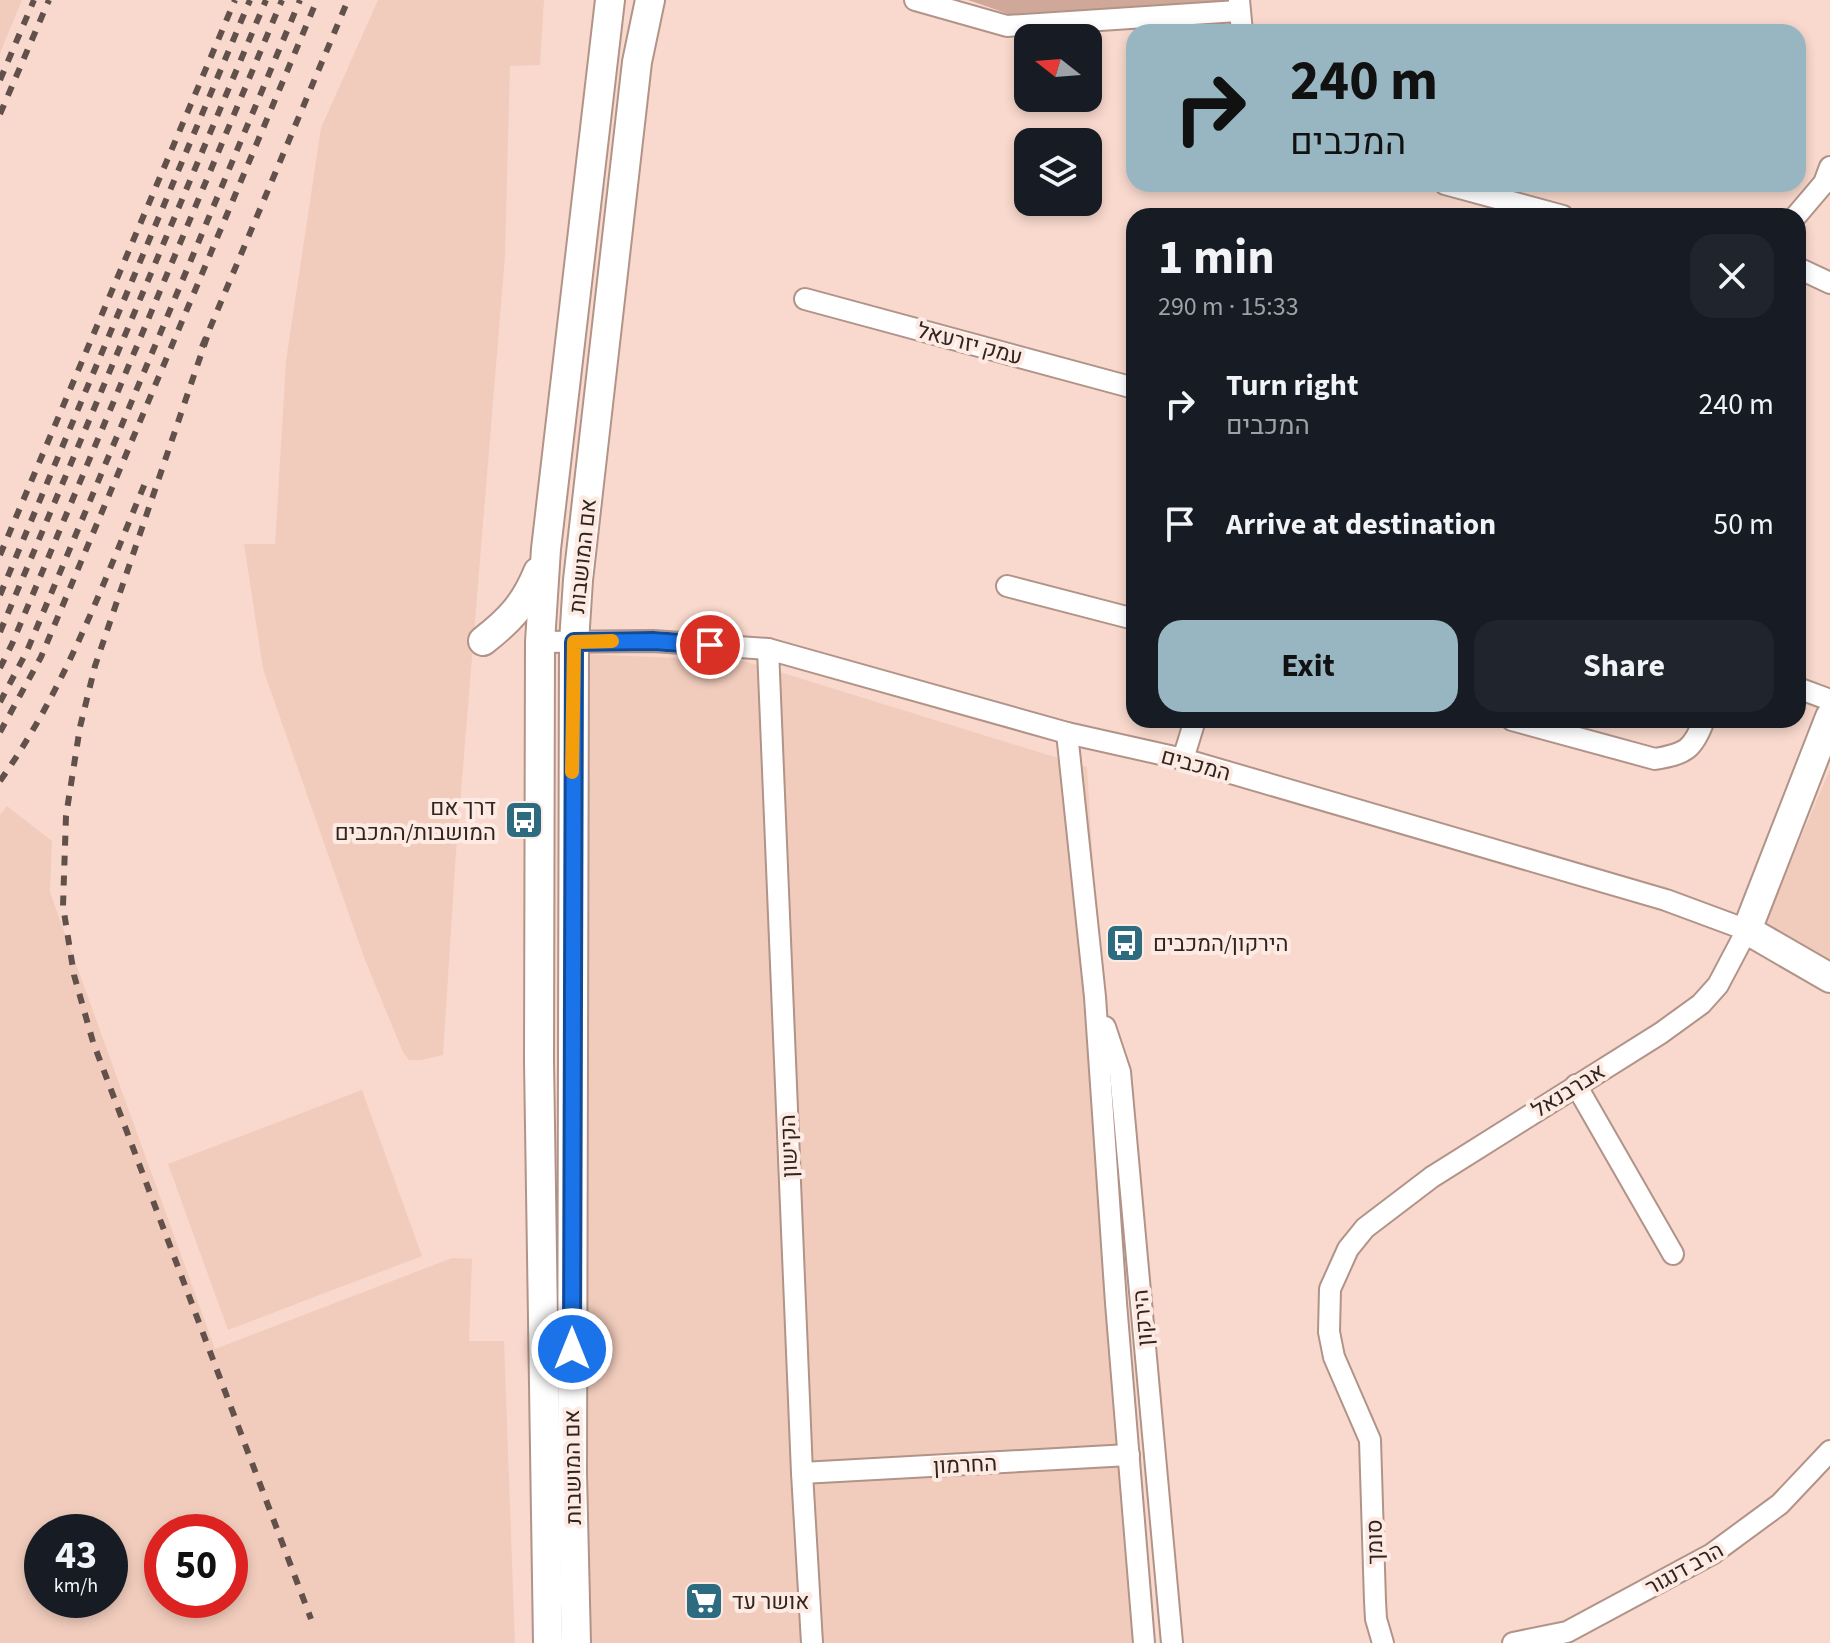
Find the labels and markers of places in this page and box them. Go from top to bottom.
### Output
pin [676,611,744,679]
place label: דרך אם המושבות/המכבים [335,792,496,849]
bus stop icon: דרך אם המושבות/המכבים [503,799,545,841]
bus stop icon: הירקון/המכבים [1104,922,1146,964]
place label: הירקון/המכבים [1153,928,1288,960]
supermarket icon: אושר עד [683,1580,725,1622]
place label: אושר עד [732,1586,809,1618]

